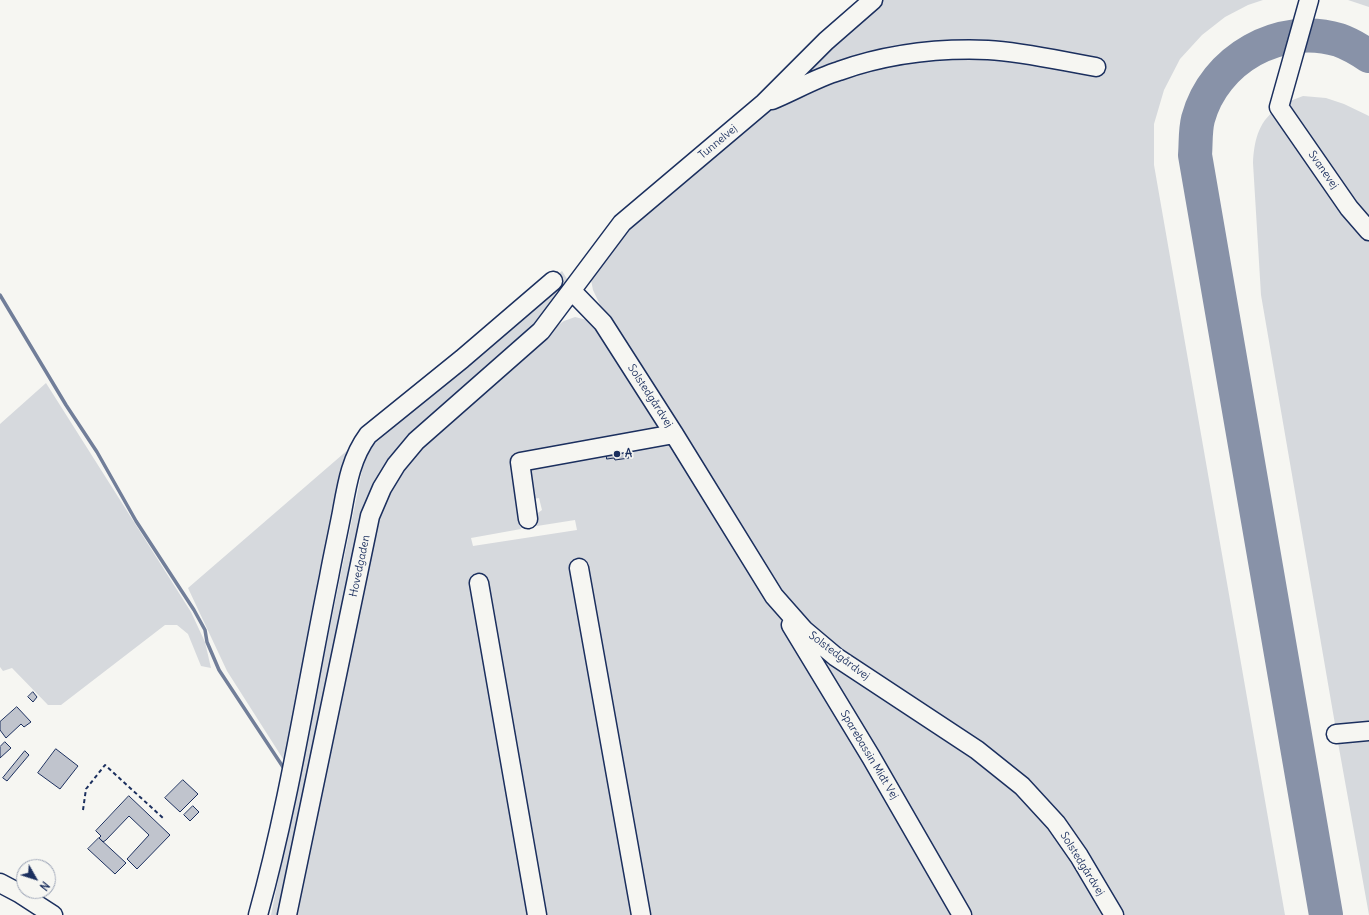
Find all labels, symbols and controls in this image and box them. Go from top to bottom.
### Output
street label: Tunnelvej [696,122,740,162]
street label: Svanevej [1305,148,1341,192]
street label: Solstedgårdvej [625,362,675,430]
place label: A [625,447,632,461]
marker: A [612,449,622,459]
street label: Hovedgaden [347,534,373,598]
street label: Solstedgårdvej [806,629,872,683]
street label: Sparebassin Midt Vej [837,708,901,802]
street label: Solstedgårdvej [1057,830,1107,898]
north arrow [16,859,56,899]
text: N [37,879,52,893]

